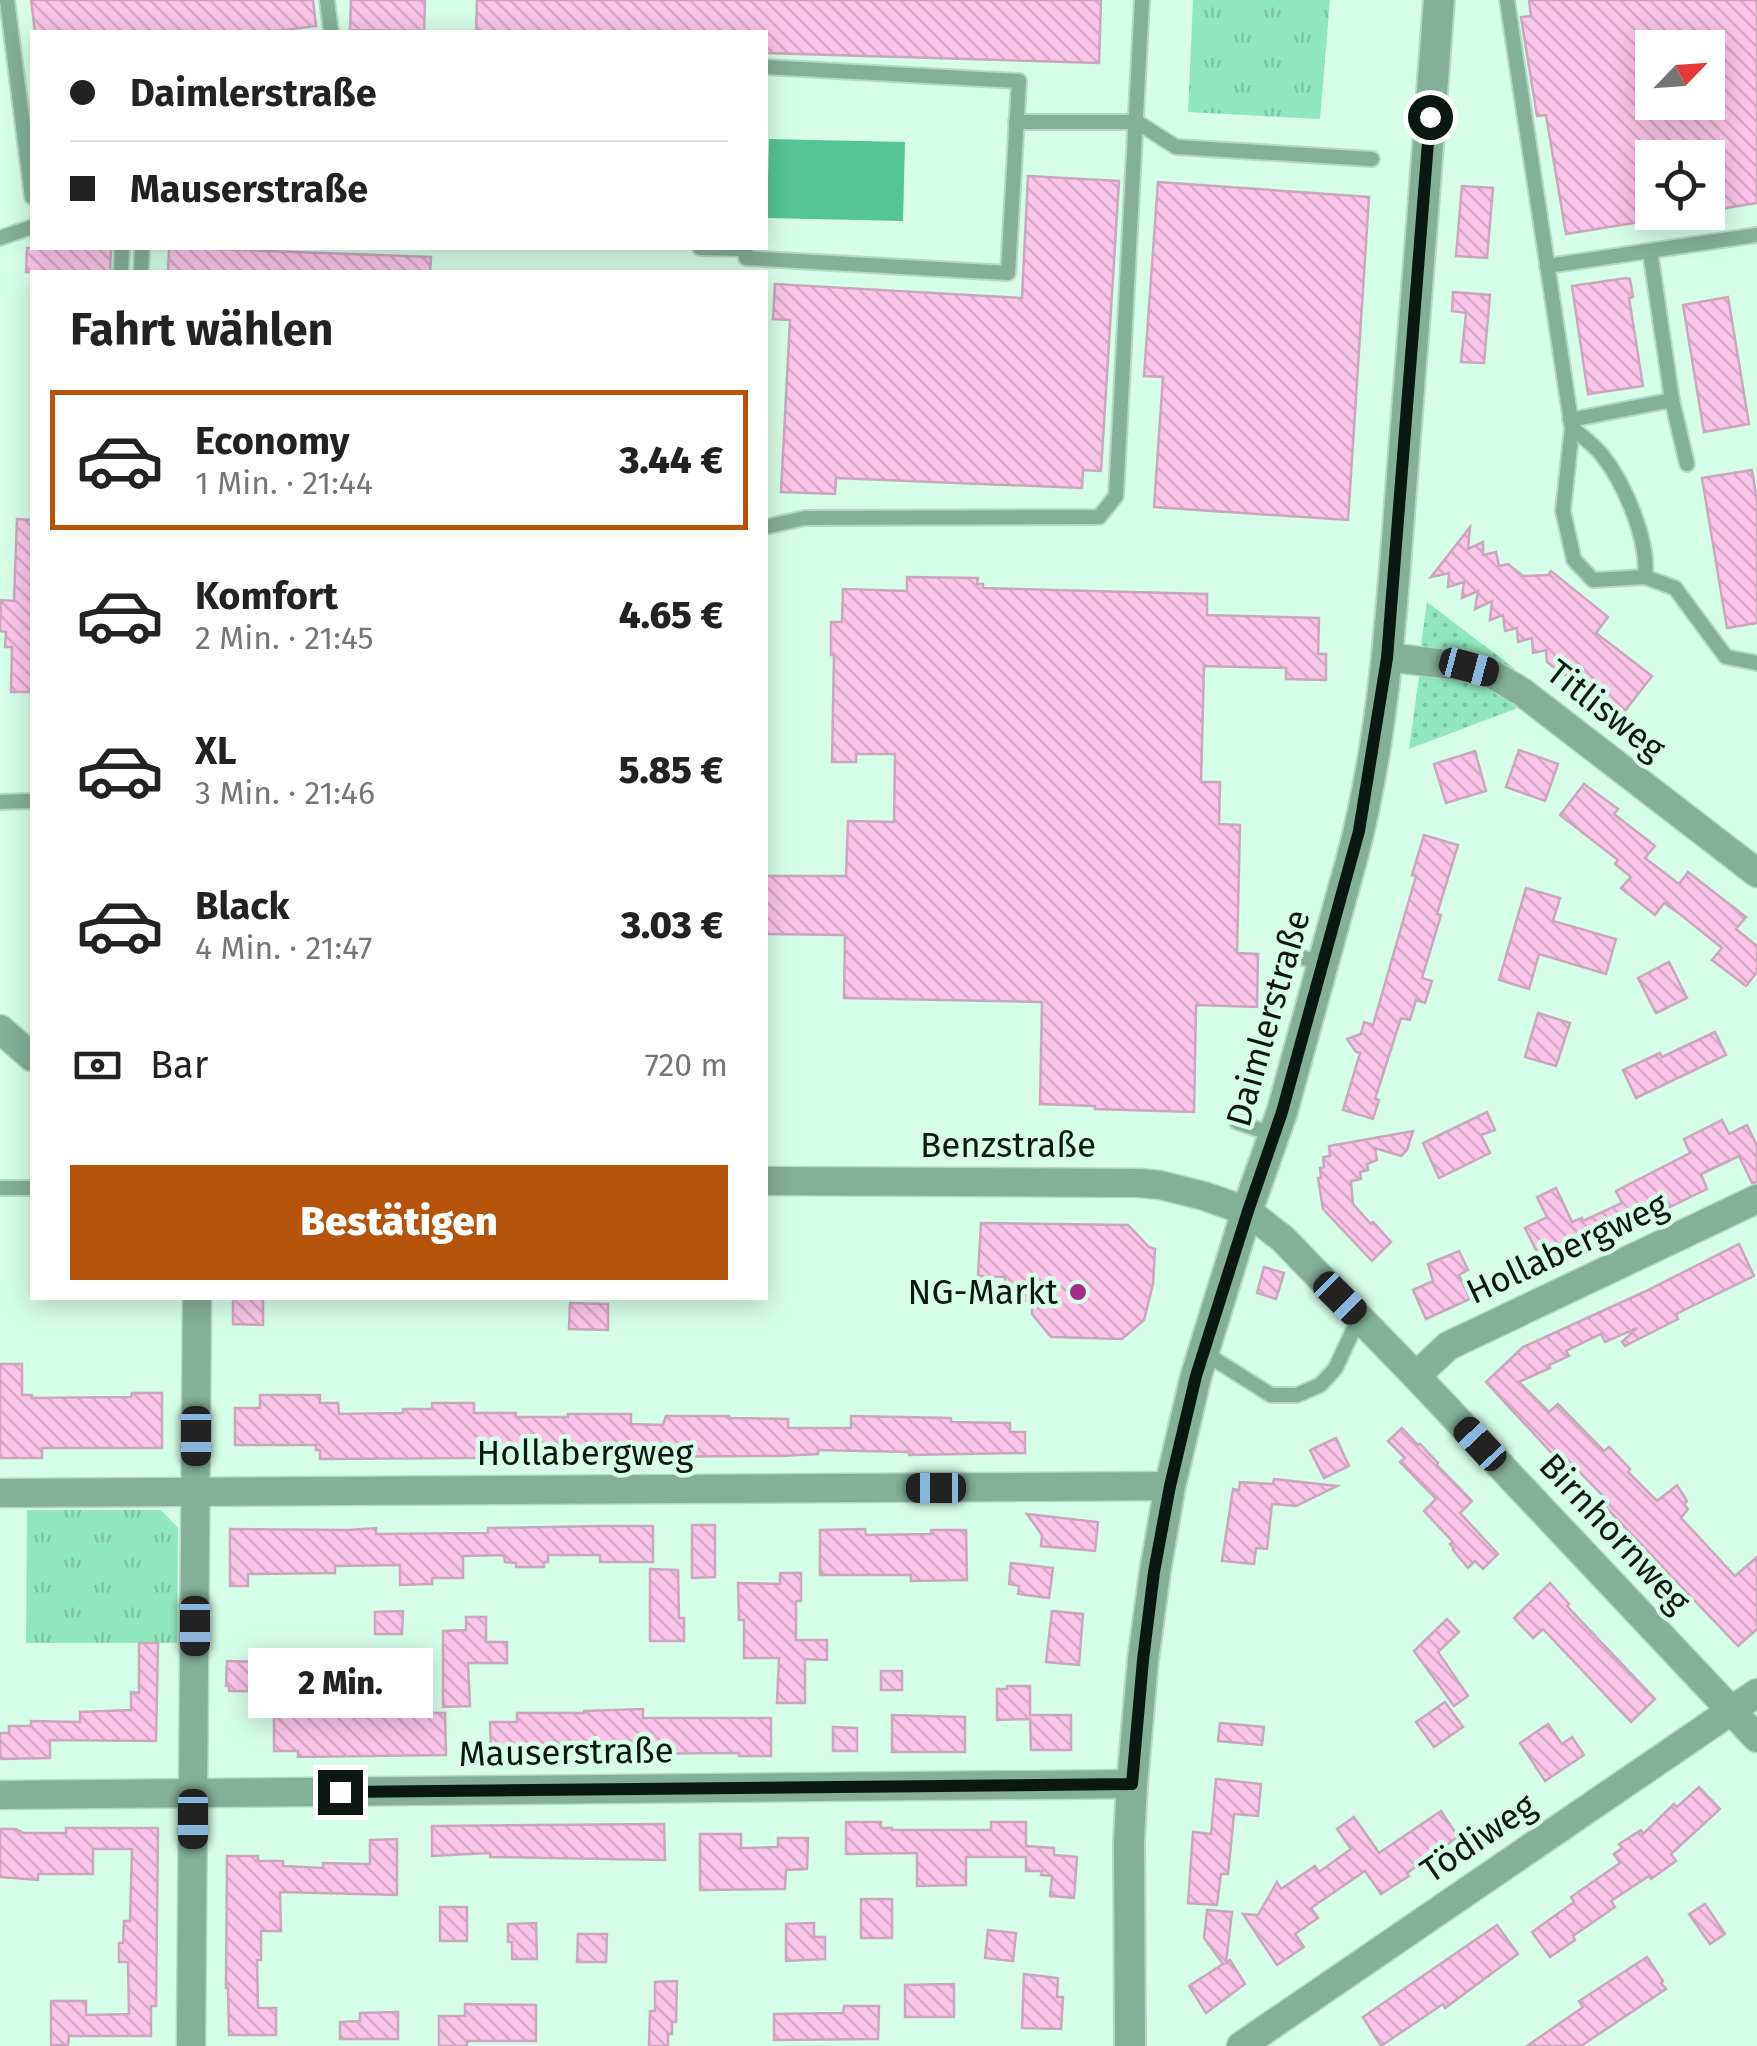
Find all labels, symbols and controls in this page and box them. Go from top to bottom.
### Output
north arrow [1635,30,1725,120]
map controls [1635,30,1725,230]
text: Daimlerstraße [130,70,377,116]
route start [1408,95,1453,140]
button: locate [1635,140,1725,230]
text: Mauserstraße [130,166,368,212]
text: Fahrt wählen [70,303,334,357]
icon: car [75,415,165,505]
text: Economy [195,418,350,464]
text: 3.44 € [620,437,723,483]
text: 1 Min. · 21:44 [195,464,373,502]
icon: car [75,570,165,660]
text: Komfort [195,573,338,619]
text: 4.65 € [619,592,723,638]
text: 2 Min. · 21:45 [195,619,373,657]
car [1436,645,1502,689]
street label: Titlisweg [1538,651,1674,770]
icon: car [75,725,165,815]
text: XL [195,728,237,774]
text: 5.85 € [619,747,723,793]
text: 3 Min. · 21:46 [195,774,375,812]
icon: car [75,880,165,970]
text: Black [195,883,290,929]
text: 3.03 € [621,902,723,948]
street label: Daimlerstraße [1217,905,1319,1131]
text: 4 Min. · 21:47 [195,929,372,967]
icon: cash [70,1038,125,1093]
text: Bar [150,1042,208,1088]
text: 720 m [645,1046,728,1084]
street label: Benzstraße [920,1124,1096,1166]
button: Bestätigen [70,1165,728,1280]
street label: Hollabergweg [1460,1183,1675,1313]
car [1308,1266,1372,1330]
place label: NG-Markt [908,1271,1058,1313]
marker: NG-Markt [1067,1281,1089,1303]
car [181,1406,211,1466]
car [1449,1412,1511,1476]
street label: Hollabergweg [476,1432,694,1474]
street label: Birnhornweg [1531,1445,1700,1622]
car [906,1473,966,1503]
car [180,1596,210,1656]
callout: 2 Min. [248,1647,432,1717]
text: 2 Min. [298,1664,383,1702]
street label: Mauserstraße [458,1729,674,1775]
route end [318,1770,363,1815]
street label: Tödiweg [1412,1784,1544,1892]
car [178,1789,208,1849]

